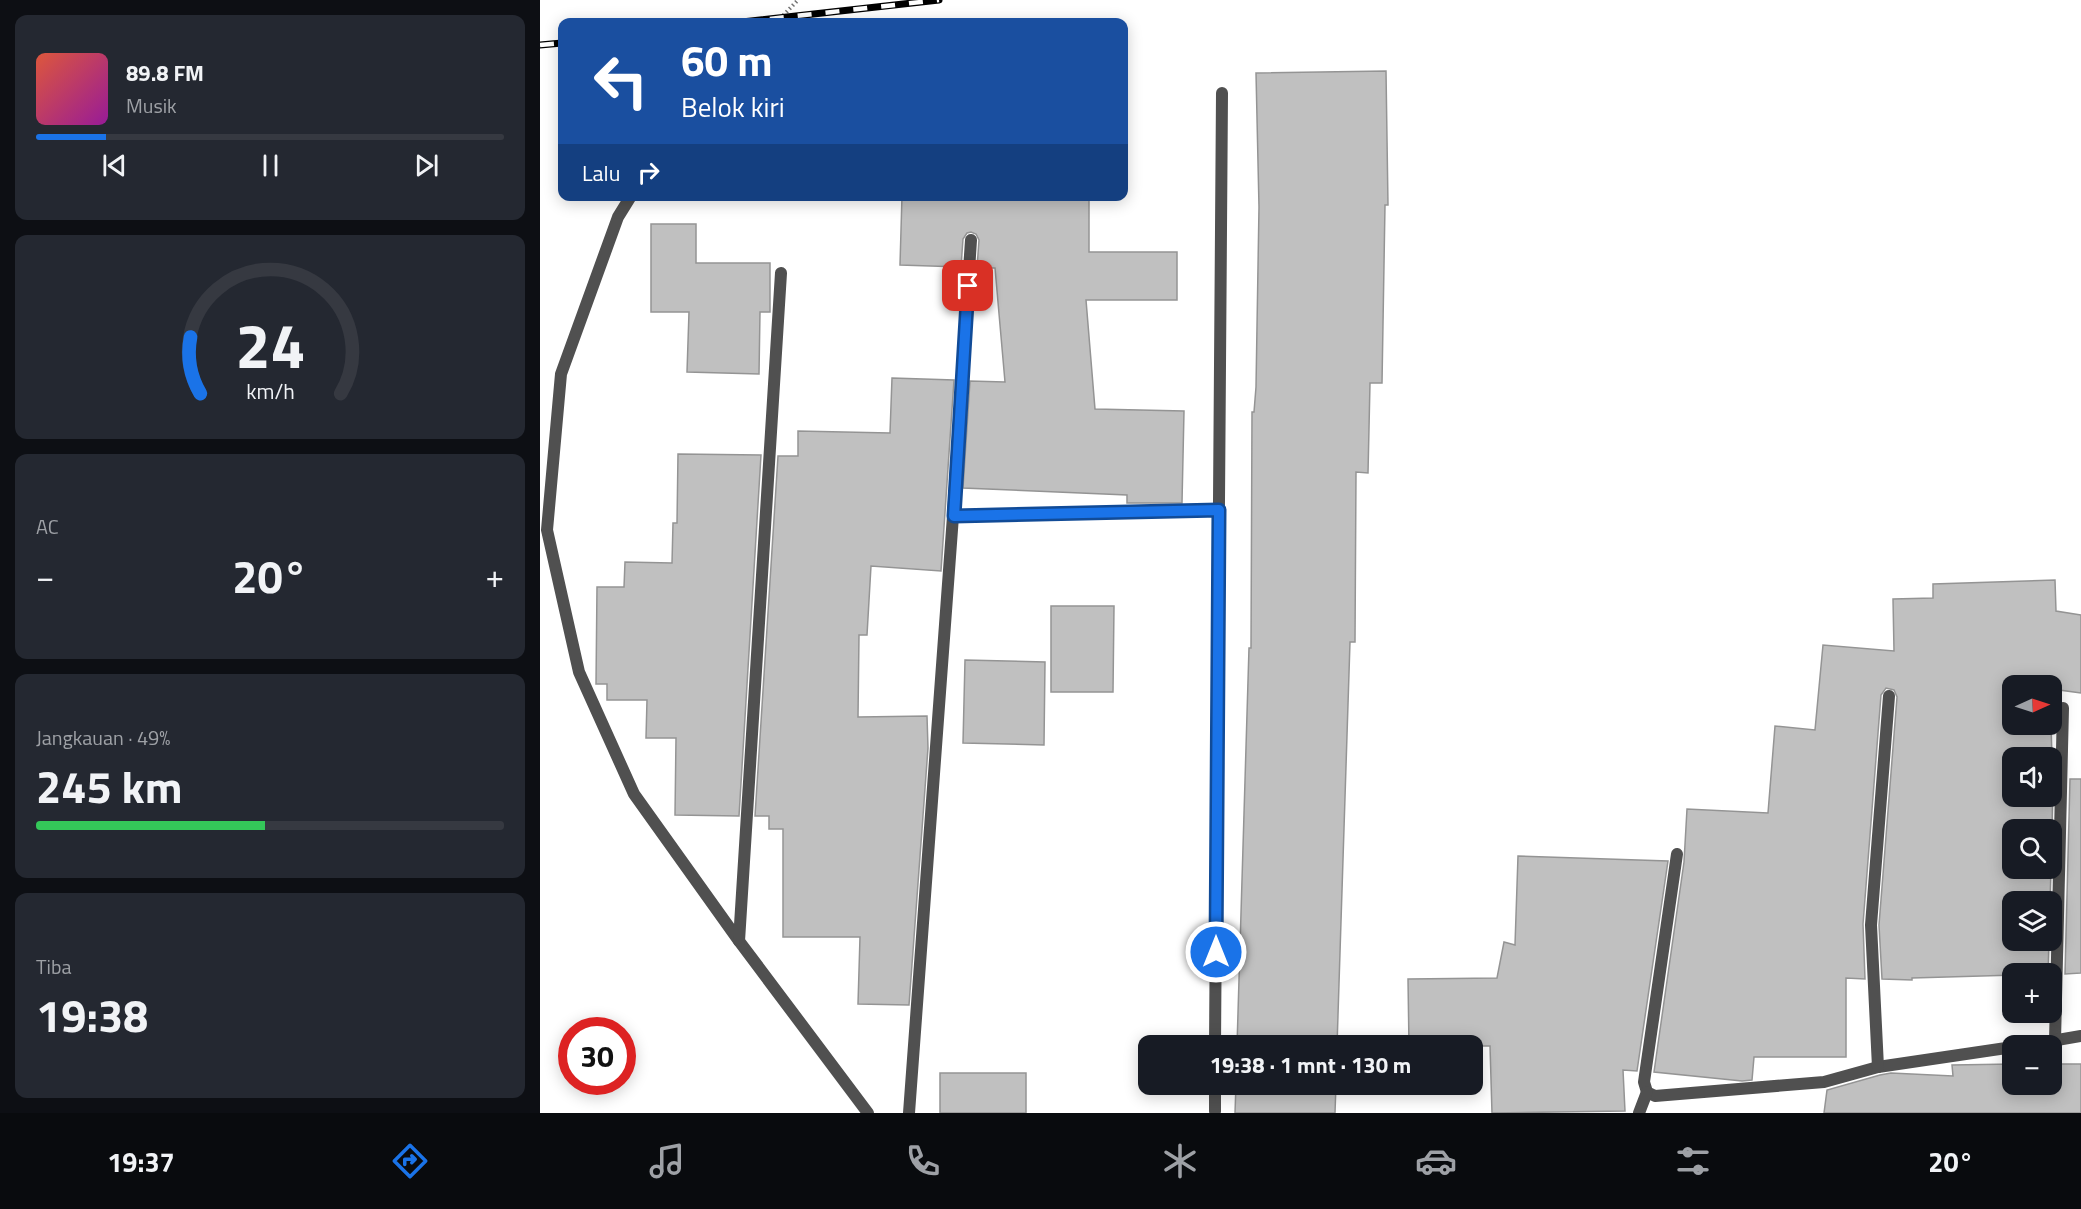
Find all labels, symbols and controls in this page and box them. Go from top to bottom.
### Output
text: 60 m [681,28,773,92]
icon: left [582,42,660,120]
text: 89.8 FM [126,56,204,90]
text: Belok kiri [681,86,785,127]
text: Musik [126,90,177,121]
icon: previous [98,149,131,182]
icon: pause [254,149,287,182]
icon: next [410,149,443,182]
text: Lalu [582,156,620,190]
icon: right [632,156,665,189]
pin [942,260,993,311]
icon: arrive [951,269,984,302]
text: 24 [235,297,305,392]
text: km/h [246,375,294,407]
text: AC [36,511,59,542]
text: 20° [232,542,308,610]
text: − [36,551,54,601]
text: + [486,551,504,601]
north arrow [2002,675,2062,735]
map controls [2002,675,2062,1095]
text: Jangkauan · 49% [36,722,170,753]
button: sound [2002,747,2062,807]
text: 245 km [36,752,182,820]
button: search [2002,819,2062,879]
button: layers [2002,891,2062,951]
position arrow [1184,920,1248,984]
text: Tiba [36,951,71,982]
button: + [2002,963,2062,1023]
text: 19:38 [36,981,148,1049]
speed limit sign: 30 [558,1017,636,1095]
button: − [2002,1035,2062,1095]
text: 19:38 · 1 mnt · 130 m [1210,1048,1411,1082]
icon: directions [389,1140,431,1182]
icon: music [646,1140,688,1182]
icon: phone [902,1140,944,1182]
icon: climate [1159,1140,1201,1182]
icon: car [1415,1140,1457,1182]
icon: filters [1672,1140,1714,1182]
text: 19:37 [107,1141,175,1182]
text: 20° [1928,1141,1974,1182]

